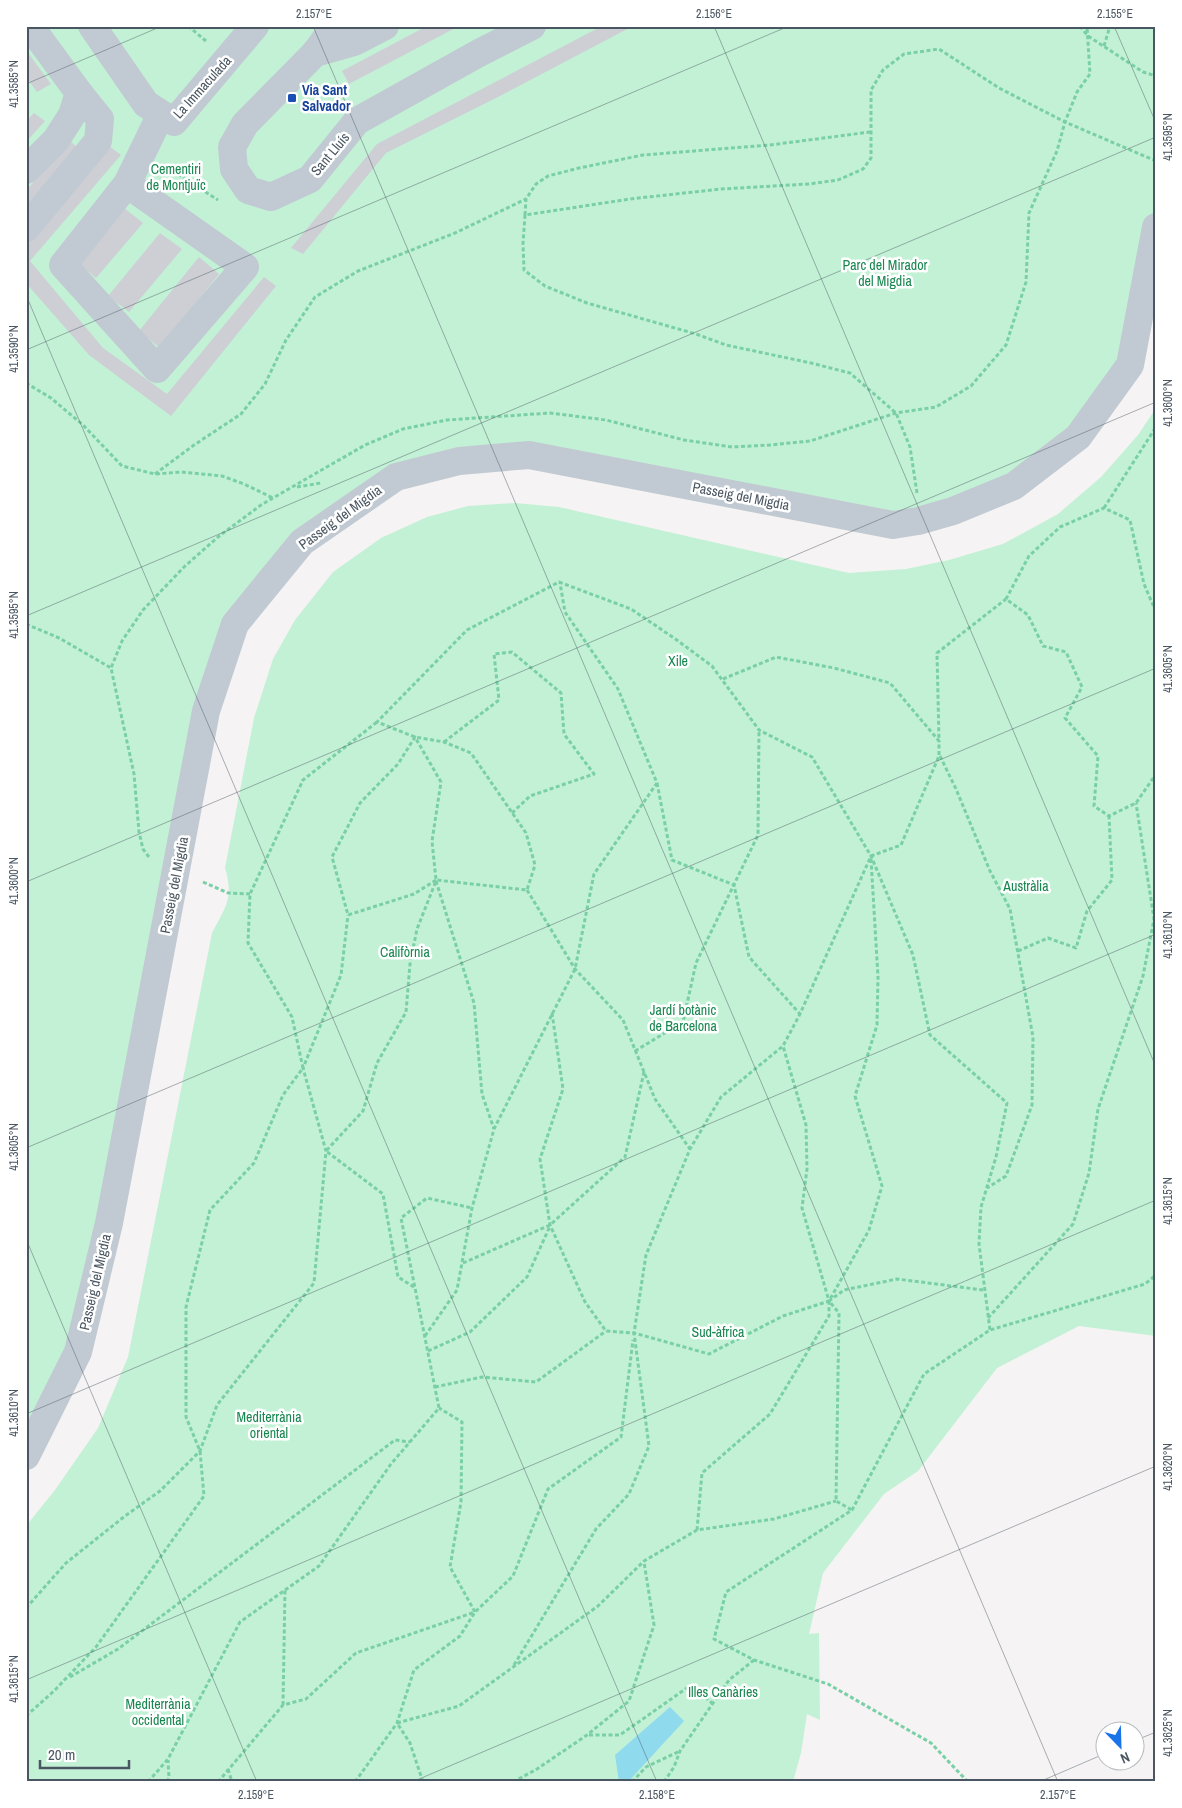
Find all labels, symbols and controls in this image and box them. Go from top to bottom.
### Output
text: 2.157°E [296,6,332,22]
text: 2.156°E [696,6,732,22]
text: 2.155°E [1097,6,1133,22]
street label: La Immaculada [169,51,235,122]
text: 41.3585°N [6,60,22,108]
place label: Via Sant Salvador [302,81,351,115]
marker: Via Sant Salvador [286,92,298,104]
text: 41.3595°N [1160,113,1176,161]
street label: Sant Lluís [307,128,353,179]
park label: Cementiri de Montjuïc [146,160,206,194]
park label: Parc del Mirador del Migdia [843,256,928,290]
text: 41.3590°N [6,325,22,373]
text: 41.3600°N [1160,379,1176,427]
street label: Passeig del Migdia [691,478,792,514]
street label: Passeig del Migdia [295,480,386,553]
text: 41.3595°N [6,591,22,639]
text: 41.3605°N [1160,645,1176,693]
park label: Xile [668,652,688,670]
street label: Passeig del Migdia [156,834,192,935]
text: 41.3600°N [6,857,22,905]
park label: Austràlia [1002,877,1049,895]
text: 41.3610°N [1160,911,1176,959]
park label: Califòrnia [380,943,430,961]
park label: Jardí botànic de Barcelona [649,1001,717,1035]
text: 41.3605°N [6,1123,22,1171]
text: 41.3615°N [1160,1177,1176,1225]
street label: Passeig del Migdia [75,1231,115,1332]
park label: Sud-àfrica [692,1323,745,1341]
text: 41.3610°N [6,1389,22,1437]
park label: Mediterrània oriental [236,1408,302,1442]
text: 41.3620°N [1160,1443,1176,1491]
text: 41.3615°N [6,1655,22,1703]
park label: Illes Canàries [688,1683,758,1701]
park label: Mediterrània occidental [125,1695,191,1729]
text: 41.3625°N [1160,1709,1176,1757]
north arrow [1094,1720,1144,1770]
scale bar [40,1738,129,1770]
text: 20 m [48,1744,75,1765]
text: N [1118,1748,1132,1768]
text: 2.159°E [238,1787,274,1803]
text: 2.158°E [639,1787,675,1803]
text: 2.157°E [1040,1787,1076,1803]

